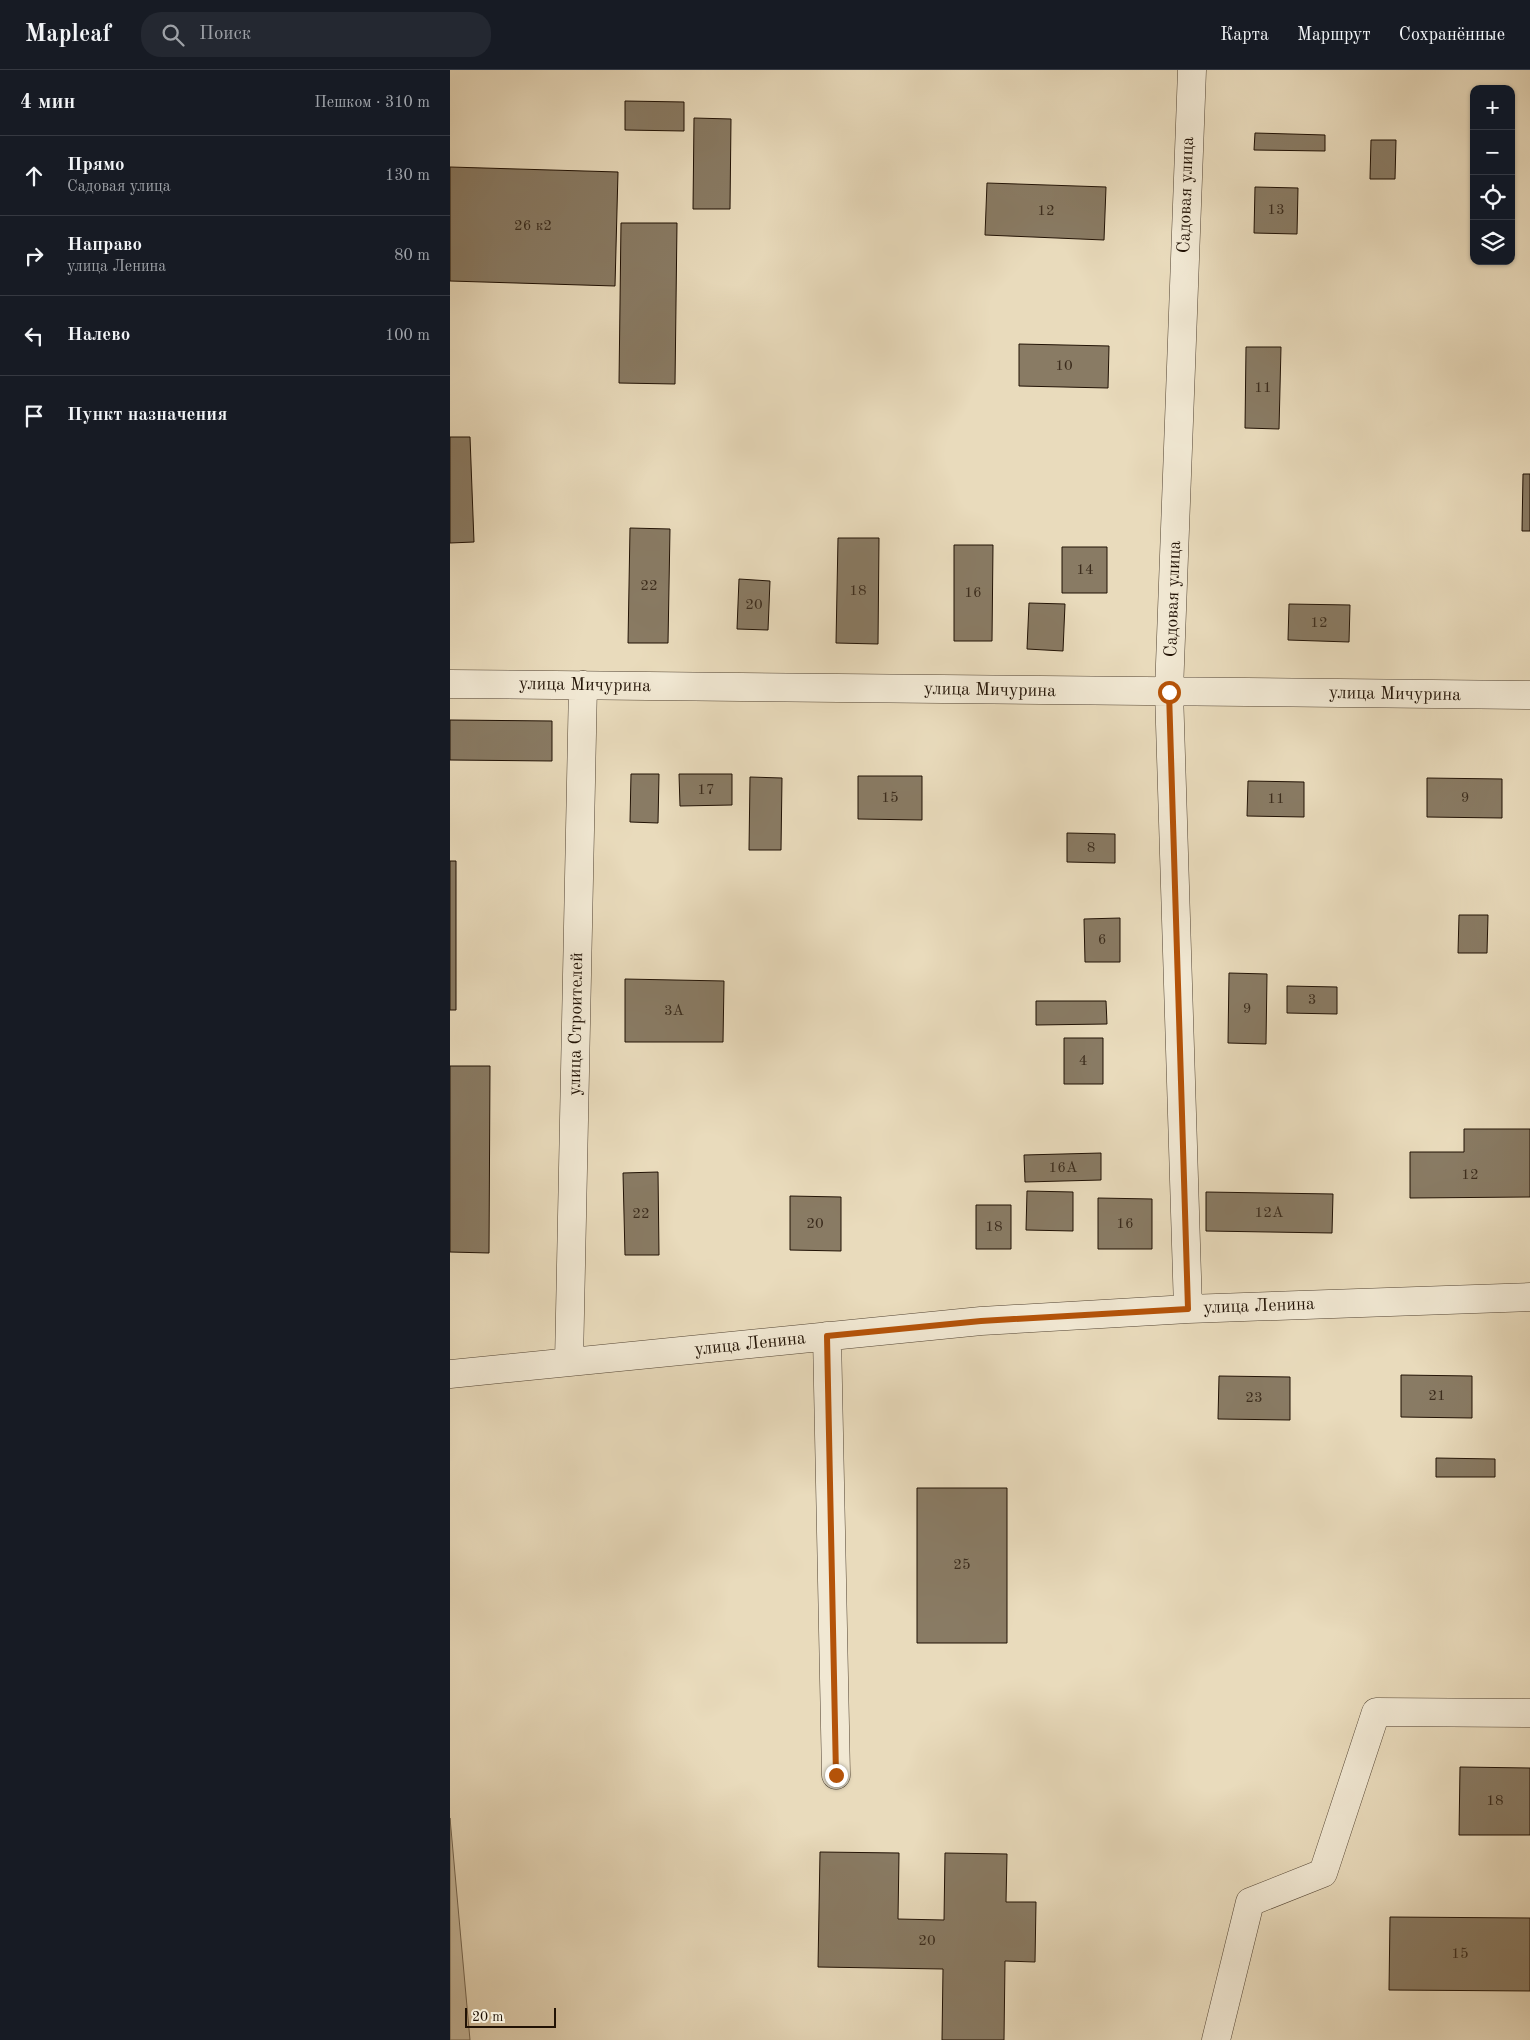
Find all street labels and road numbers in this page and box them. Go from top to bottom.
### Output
street label: Садовая улица [1175,136,1197,254]
street label: Садовая улица [1162,540,1184,658]
street label: улица Мичурина [519,675,651,695]
street label: улица Мичурина [924,680,1056,700]
street label: улица Мичурина [1329,684,1461,704]
street label: улица Строителей [566,952,586,1096]
street label: улица Ленина [1203,1295,1315,1317]
street label: улица Ленина [694,1329,807,1359]

